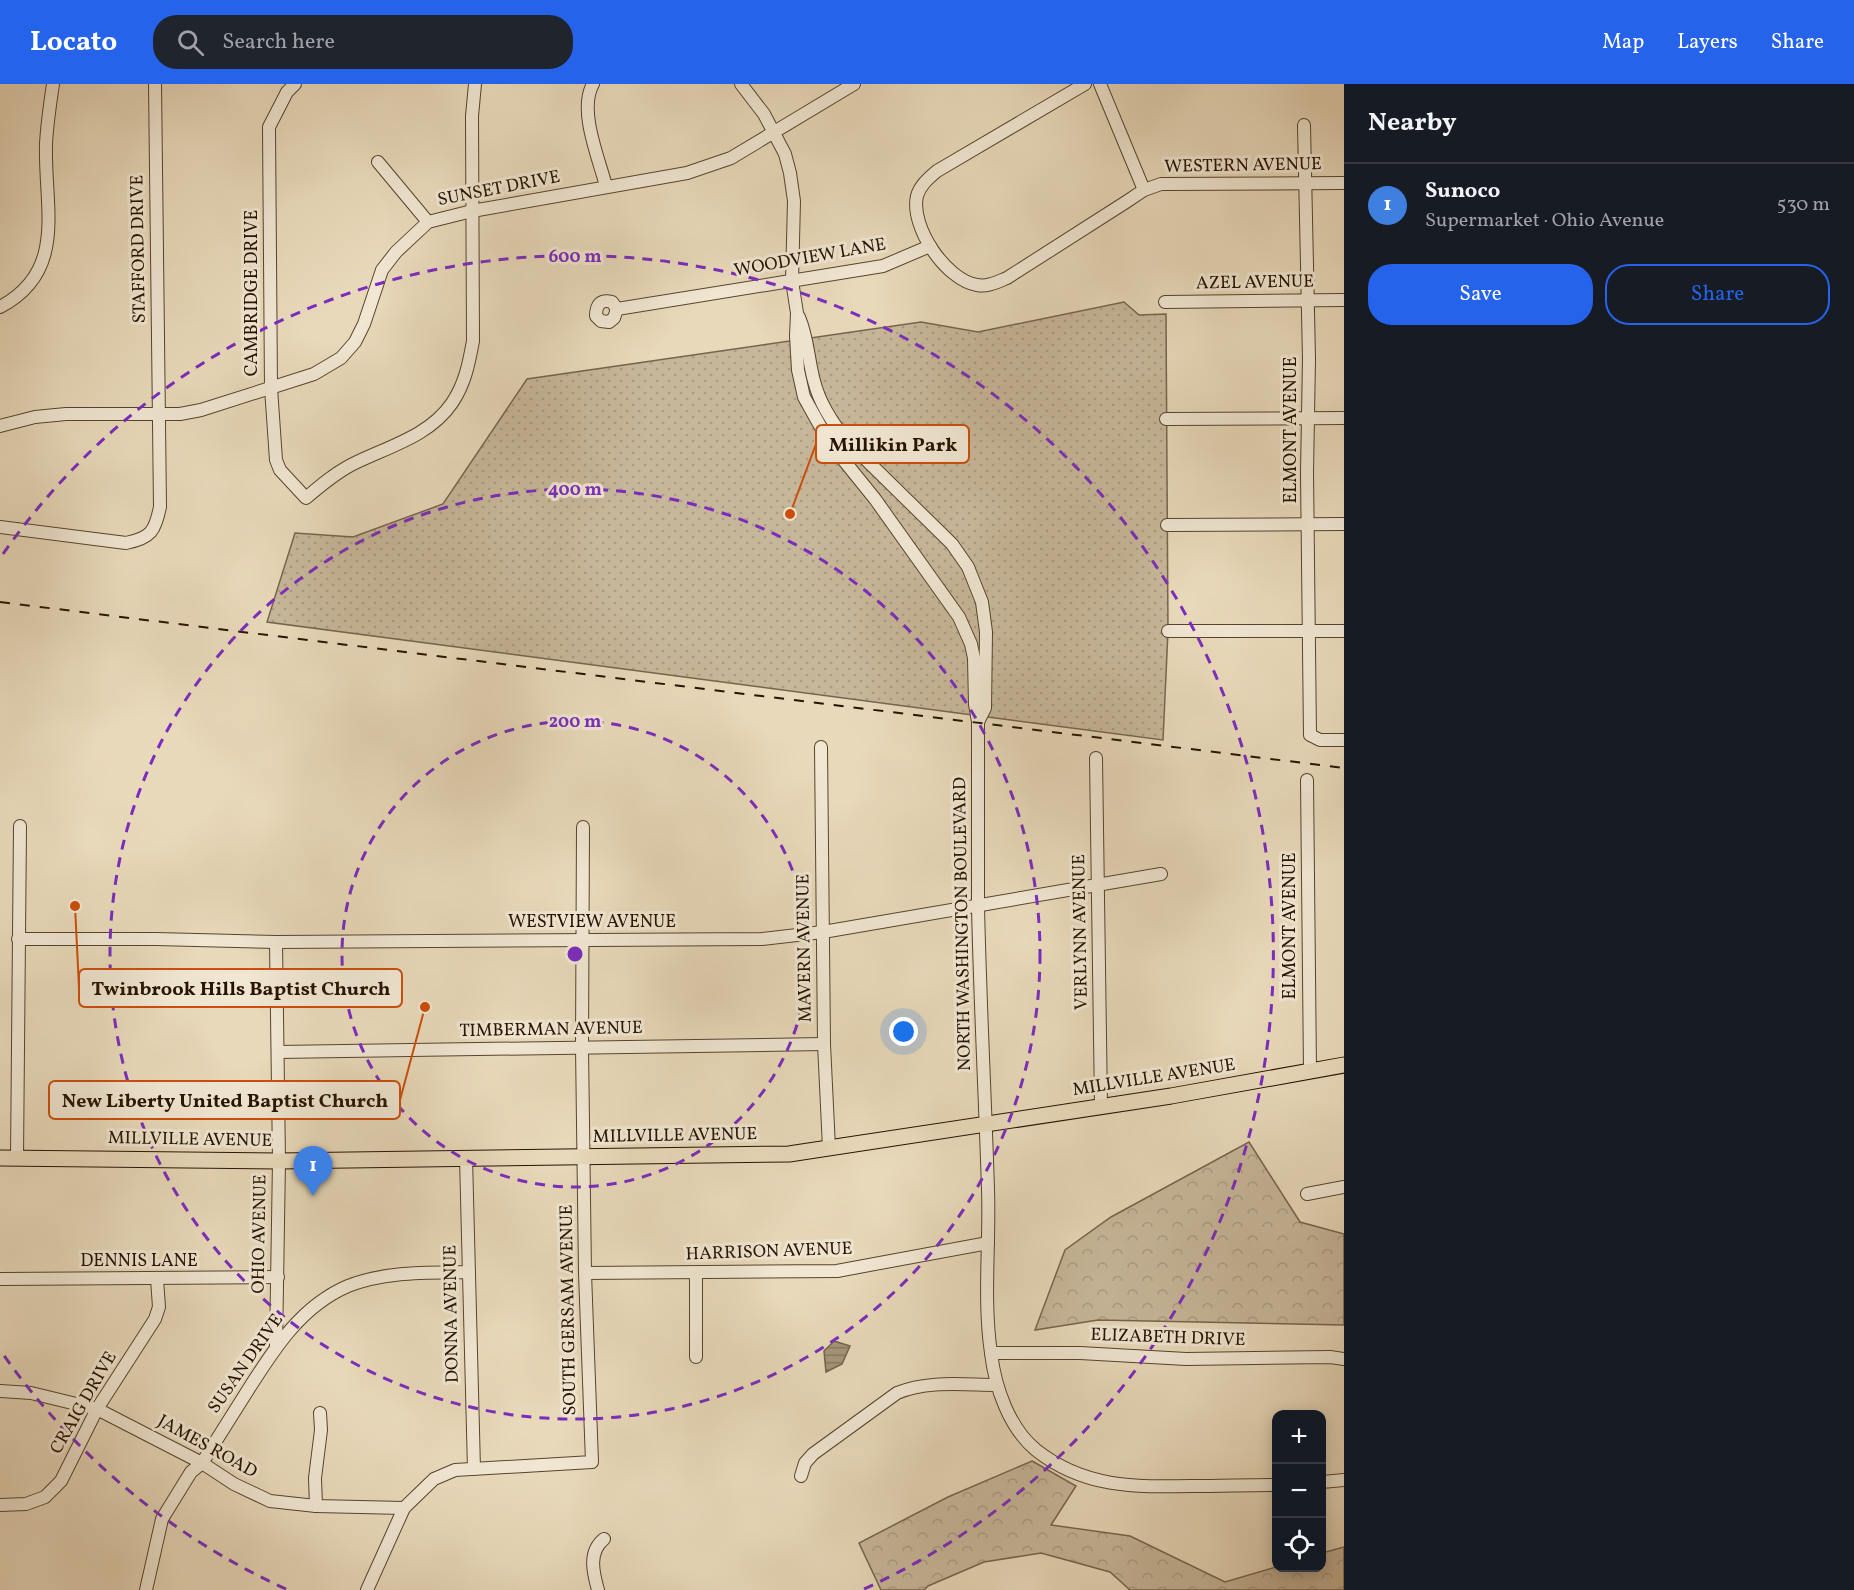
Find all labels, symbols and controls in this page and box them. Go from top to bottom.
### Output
search box [153,15,573,69]
text: Locato [30,23,117,62]
icon: search [174,26,207,59]
text: Search here [222,27,335,58]
text: Map [1602,28,1644,57]
text: Layers [1677,28,1738,57]
text: Share [1771,28,1824,57]
text: Nearby [1368,105,1457,141]
street label: WESTERN AVENUE [1164,152,1322,180]
street label: SUNSET DRIVE [436,165,563,213]
street label: STAFFORD DRIVE [125,174,153,323]
text: Sunoco [1425,176,1500,207]
text: 1 [1383,191,1392,219]
text: 530 m [1777,191,1830,219]
text: Supermarket · Ohio Avenue [1425,207,1664,235]
street label: CAMBRIDGE DRIVE [240,210,265,376]
street label: WOODVIEW LANE [732,232,888,284]
text: 600 m [548,245,602,270]
button: Save [1368,264,1593,325]
button: Share [1605,264,1830,325]
street label: AZEL AVENUE [1196,269,1314,297]
street label: ELMONT AVENUE [1279,356,1304,504]
callout: Millikin Park [816,425,969,463]
text: Millikin Park [829,432,957,460]
text: 400 m [548,478,602,503]
text: 200 m [549,710,601,735]
street label: NORTH WASHINGTON BOULEVARD [948,777,978,1071]
street label: ELMONT AVENUE [1278,852,1303,1000]
street label: VERLYNN AVENUE [1067,854,1095,1010]
street label: MAVERN AVENUE [791,873,819,1023]
street label: WESTVIEW AVENUE [508,910,676,935]
centre of rings [565,944,585,964]
callout: Twinbrook Hills Baptist Church [79,969,402,1007]
text: Twinbrook Hills Baptist Church [91,976,391,1004]
street label: TIMBERMAN AVENUE [459,1016,643,1044]
your location [889,1017,918,1046]
street label: MILLVILLE AVENUE [1071,1053,1237,1103]
callout: New Liberty United Baptist Church [49,1081,400,1119]
text: New Liberty United Baptist Church [62,1088,388,1116]
street label: MILLVILLE AVENUE [593,1122,758,1150]
street label: MILLVILLE AVENUE [108,1126,273,1154]
pin: 1 [294,1146,332,1196]
street label: OHIO AVENUE [246,1174,274,1294]
street label: SOUTH GERSAM AVENUE [555,1204,583,1416]
street label: HARRISON AVENUE [685,1237,853,1267]
street label: DONNA AVENUE [438,1244,466,1383]
street label: DENNIS LANE [80,1249,198,1274]
street label: SUSAN DRIVE [202,1309,290,1419]
street label: ELIZABETH DRIVE [1090,1323,1246,1353]
street label: CRAIG DRIVE [44,1347,124,1459]
street label: JAMES ROAD [153,1409,261,1485]
map controls [1272,1410,1326,1572]
button: + [1272,1410,1326,1464]
button: − [1272,1464,1326,1518]
button: locate [1272,1518,1326,1572]

